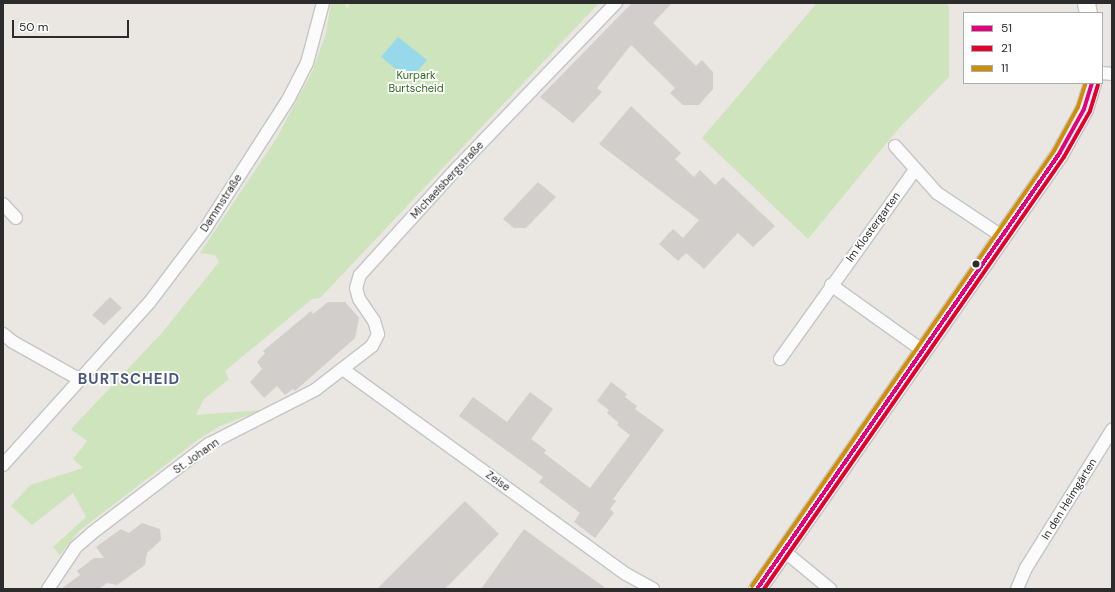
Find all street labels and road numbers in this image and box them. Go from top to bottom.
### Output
street label: Michaelsbergstraße [408,139,486,221]
street label: Dammstraße [197,172,245,234]
street label: Im Klostergarten [843,189,903,265]
street label: St. Johann [171,435,221,477]
street label: In den Heimgärten [1039,456,1099,542]
street label: Zeise [483,468,513,494]

